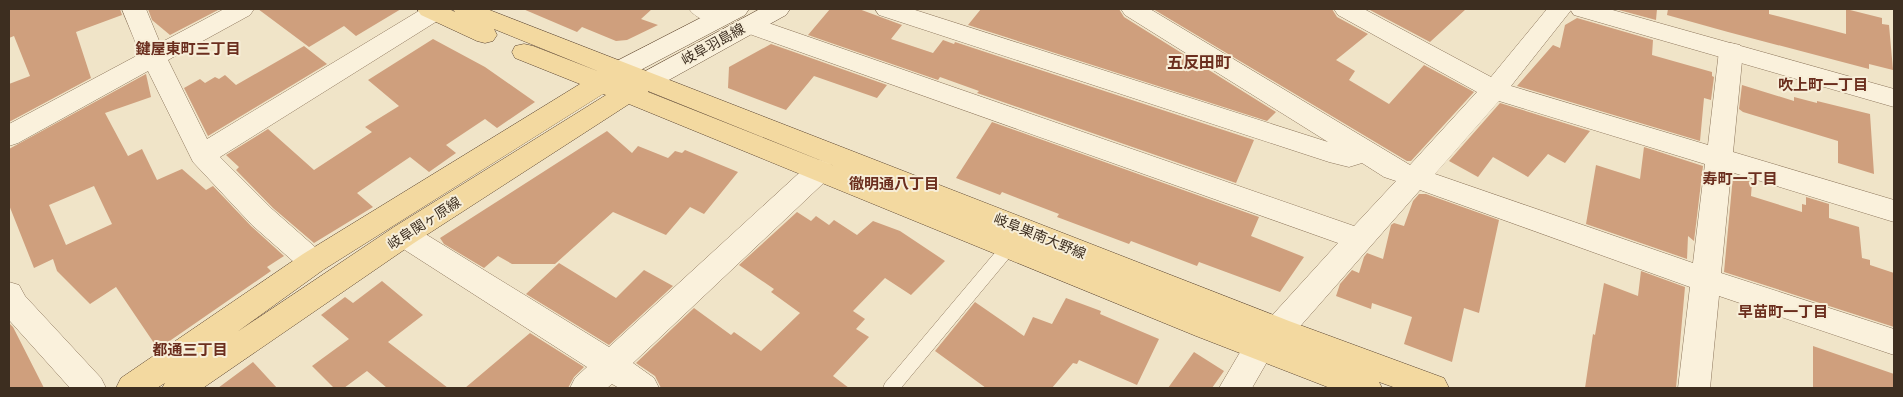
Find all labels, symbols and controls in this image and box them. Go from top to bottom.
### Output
street label: 岐阜羽島線 [678,19,748,69]
district label: 鍵屋東町三丁目 [135,39,241,58]
district label: 五反田町 [1167,52,1231,72]
district label: 吹上町一丁目 [1778,75,1868,94]
district label: 寿町一丁目 [1702,169,1778,188]
district label: 徹明通八丁目 [849,174,939,193]
street label: 岐阜関ヶ原線 [384,193,464,253]
street label: 岐阜巣南大野線 [991,209,1089,263]
district label: 早苗町一丁目 [1738,302,1828,321]
district label: 都通三丁目 [152,340,228,359]

